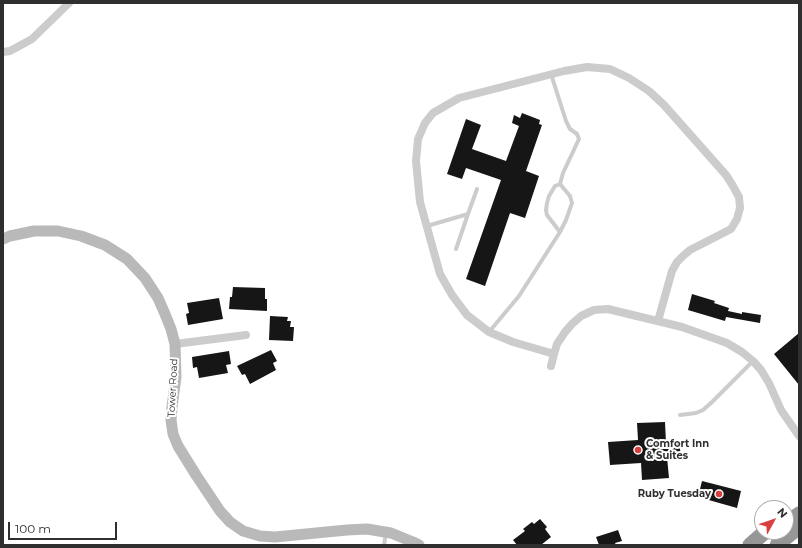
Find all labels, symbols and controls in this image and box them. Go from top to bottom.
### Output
street label: Tower Road [165,358,181,418]
place label: Comfort Inn & Suites [646,438,709,462]
marker: Comfort Inn & Suites [633,445,643,455]
place label: Ruby Tuesday [638,488,711,500]
marker: Ruby Tuesday [714,489,724,499]
north arrow [754,500,794,540]
text: N [774,505,791,521]
scale bar [10,514,119,540]
text: 100 m [15,521,51,536]

